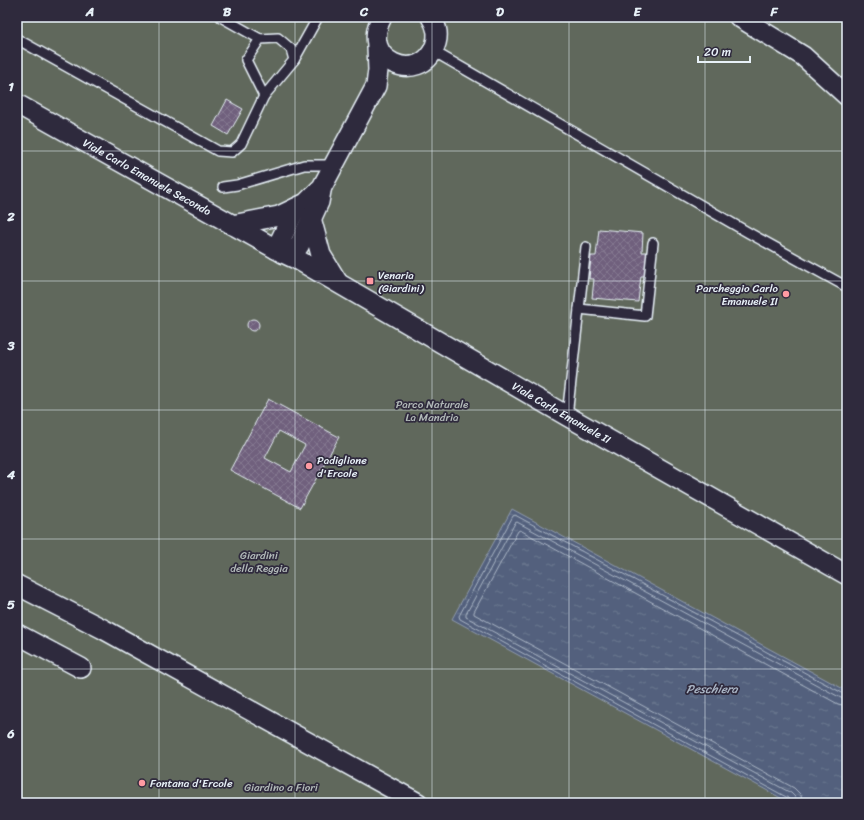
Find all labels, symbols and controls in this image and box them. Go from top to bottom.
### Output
text: A [85,0,94,23]
text: B [223,0,232,23]
text: C [359,0,369,23]
text: D [496,0,504,23]
text: E [633,0,642,23]
text: F [769,0,778,23]
scale bar [698,38,750,64]
text: 20 m [704,41,731,63]
text: 1 [8,75,14,98]
street label: Viale Carlo Emanuele Secondo [79,134,215,221]
text: 2 [6,205,15,228]
place label: Venaria (Giardini) [378,266,425,298]
marker: Venaria (Giardini) [365,276,375,286]
place label: Parcheggio Carlo Emanuele II [696,279,779,311]
marker: Parcheggio Carlo Emanuele II [781,289,791,299]
text: 3 [6,334,15,357]
street label: Viale Carlo Emanuele II [508,377,615,449]
park label: Parco Naturale La Mandria [396,395,469,427]
place label: Padiglione d'Ercole [317,451,367,483]
marker: Padiglione d'Ercole [304,461,314,471]
text: 4 [6,463,16,486]
park label: Giardini della Reggia [230,546,288,578]
text: 5 [7,593,15,616]
water label: Peschiera [686,678,739,700]
text: 6 [6,722,15,745]
place label: Fontana d'Ercole [150,774,233,793]
marker: Fontana d'Ercole [137,778,147,788]
park label: Giardino a Fiori [244,778,319,797]

